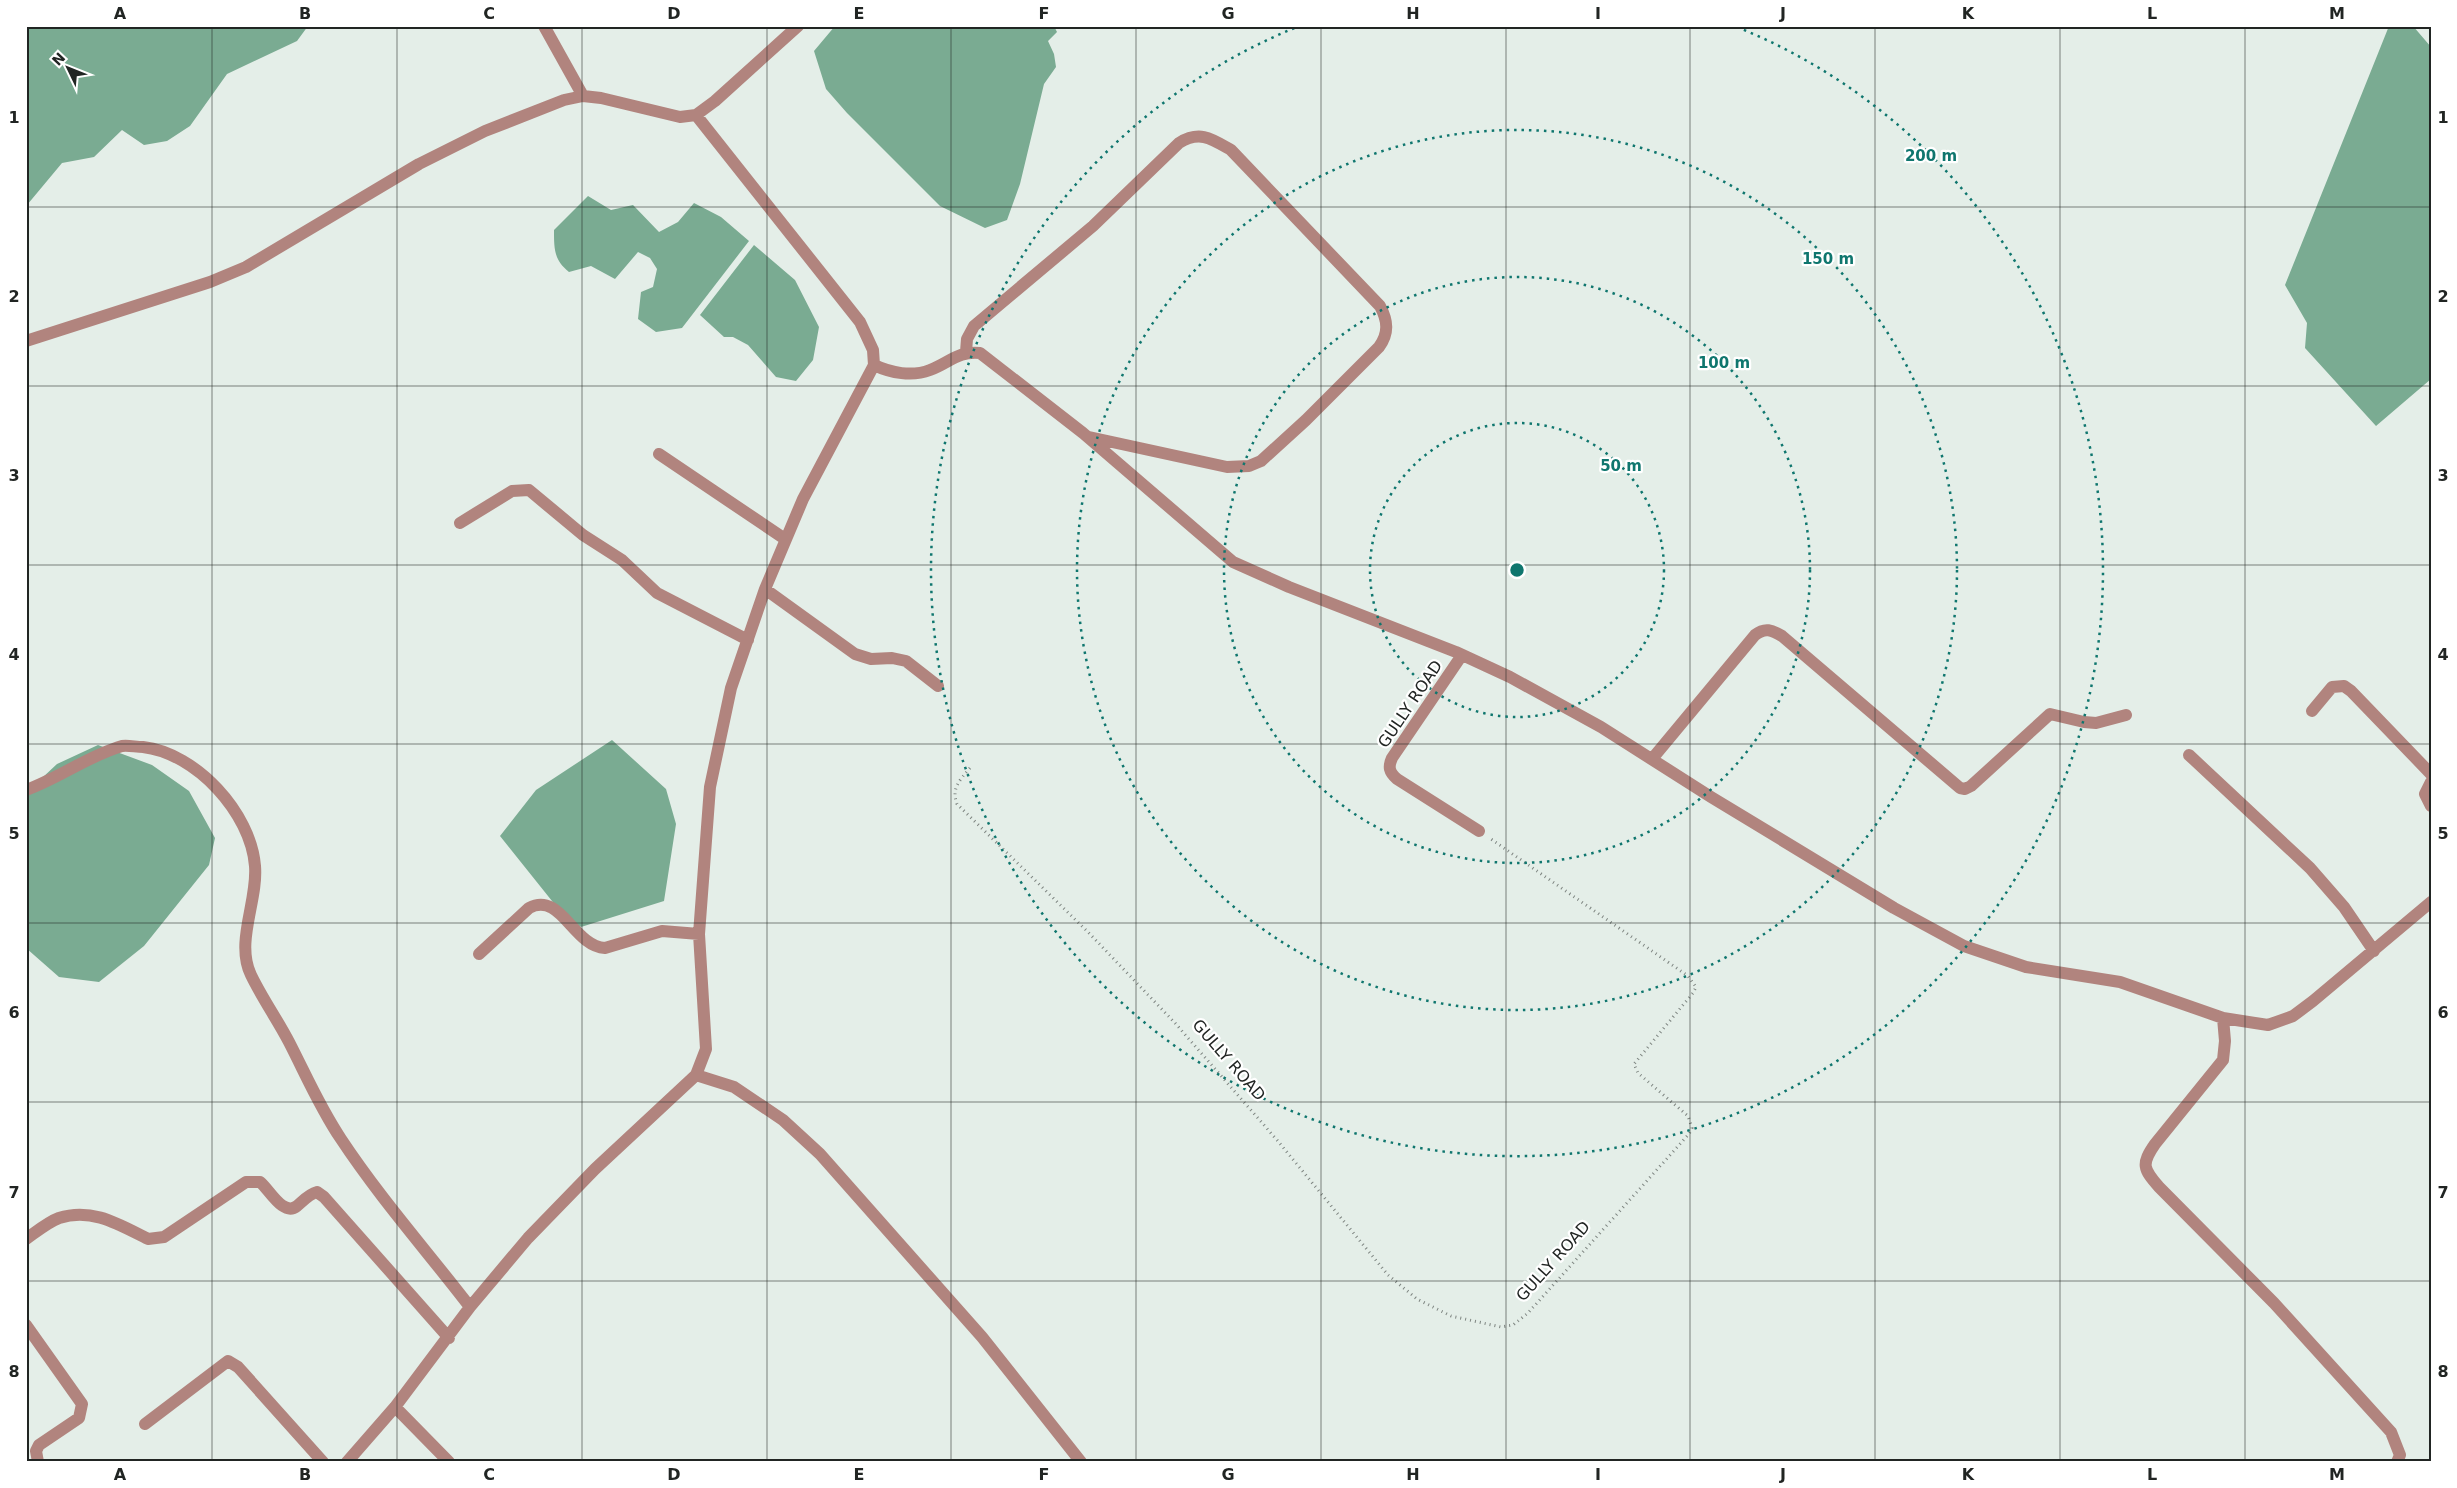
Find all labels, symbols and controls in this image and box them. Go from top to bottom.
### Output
text: A [114,4,127,23]
text: B [299,4,311,23]
text: C [483,4,495,23]
text: D [667,4,681,23]
text: E [854,4,864,23]
text: F [1039,4,1049,23]
text: G [1221,4,1235,23]
text: H [1406,4,1420,23]
text: I [1595,4,1601,23]
text: J [1779,4,1786,23]
text: K [1962,4,1975,23]
text: L [2147,4,2157,23]
text: M [2329,4,2345,23]
north arrow [42,42,92,92]
text: N [49,49,68,69]
text: 1 [8,108,20,127]
text: 1 [2437,108,2449,127]
text: 200 m [1905,147,1957,165]
text: 150 m [1802,250,1854,268]
text: 2 [8,287,20,306]
text: 2 [2437,287,2449,306]
text: 100 m [1698,354,1750,372]
text: 50 m [1600,457,1642,475]
text: 3 [8,466,20,485]
text: 3 [2437,466,2449,485]
centre of rings [1508,561,1526,579]
text: 4 [8,645,20,664]
text: 4 [2437,645,2449,664]
street label: GULLY ROAD [1374,657,1446,751]
text: 5 [8,824,20,843]
text: 5 [2437,824,2449,843]
text: 6 [8,1003,20,1022]
text: 6 [2437,1003,2449,1022]
street label: GULLY ROAD [1189,1016,1269,1104]
text: 7 [8,1183,20,1202]
text: 7 [2437,1183,2449,1202]
street label: GULLY ROAD [1512,1217,1594,1305]
text: 8 [8,1362,20,1381]
text: 8 [2437,1362,2449,1381]
text: A [114,1465,127,1484]
text: B [299,1465,311,1484]
text: C [483,1465,495,1484]
text: D [667,1465,681,1484]
text: E [854,1465,864,1484]
text: F [1039,1465,1049,1484]
text: G [1221,1465,1235,1484]
text: H [1406,1465,1420,1484]
text: I [1595,1465,1601,1484]
text: J [1779,1465,1786,1484]
text: K [1962,1465,1975,1484]
text: L [2147,1465,2157,1484]
text: M [2329,1465,2345,1484]

